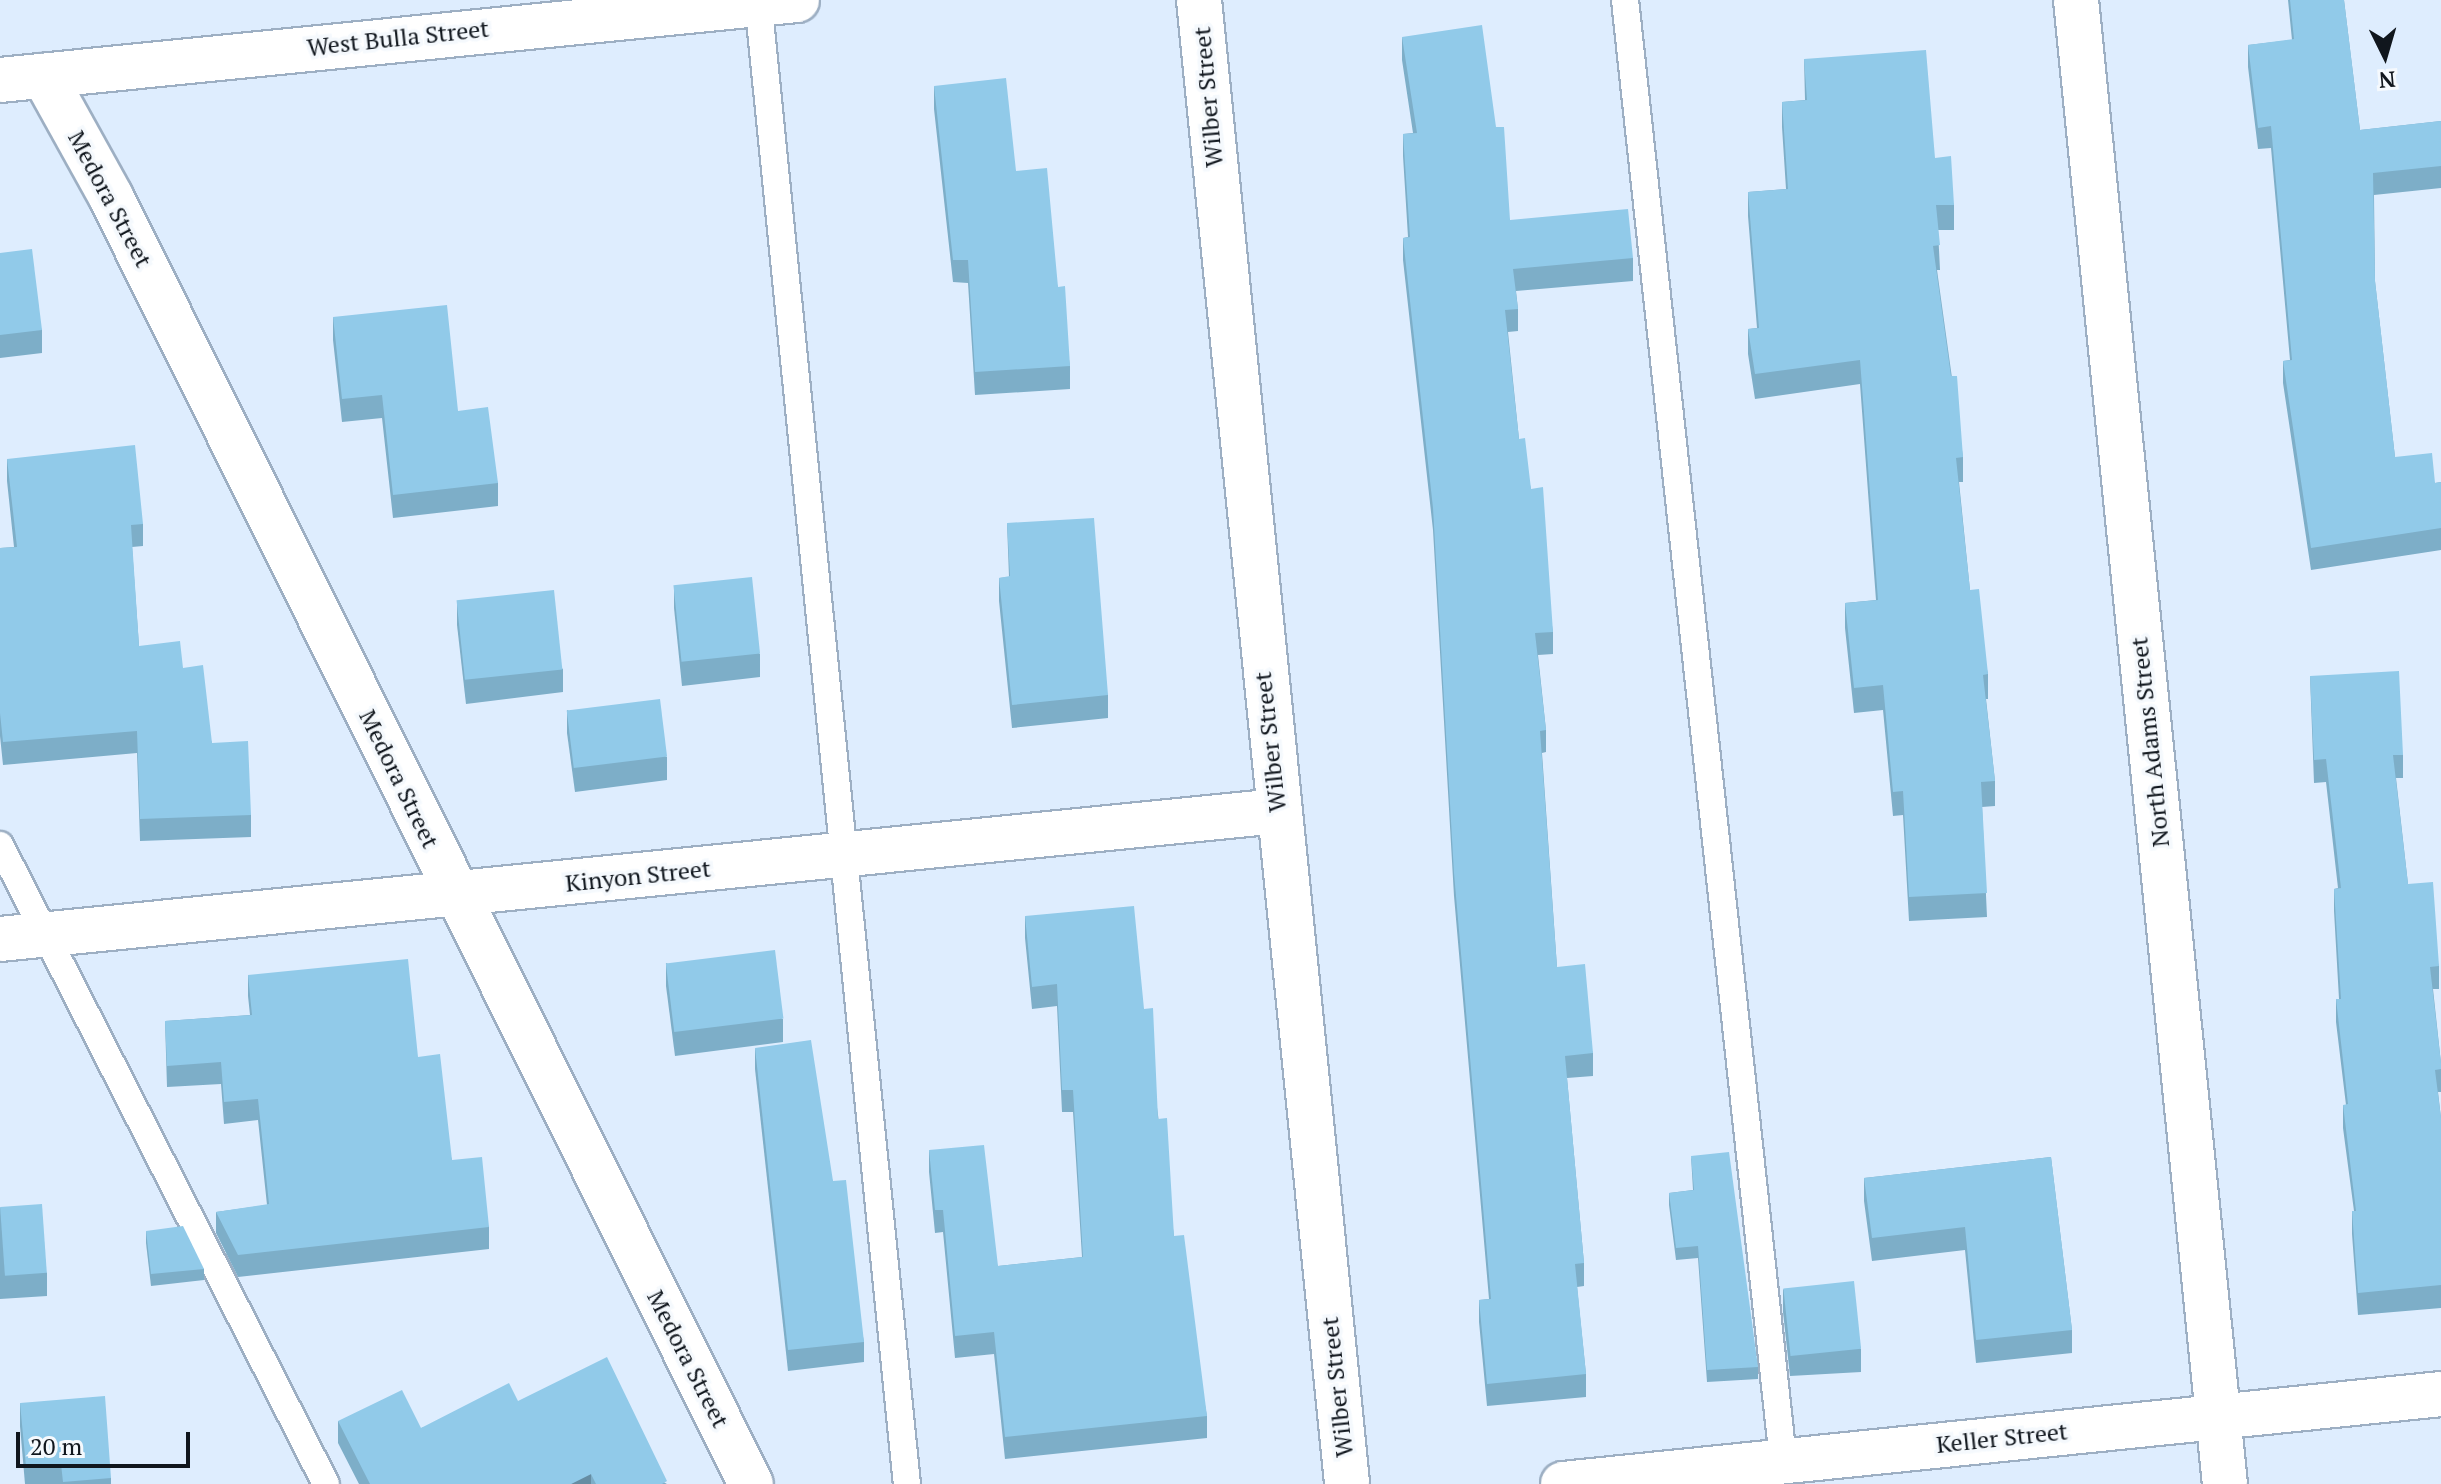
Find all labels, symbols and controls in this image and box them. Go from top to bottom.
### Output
street label: West Bulla Street [305,14,491,62]
north arrow [2345,16,2425,96]
street label: Wilber Street [1188,25,1228,169]
text: N [2378,65,2397,96]
street label: Medora Street [62,126,158,272]
street label: North Adams Street [2125,635,2175,849]
street label: Wilber Street [1248,670,1292,814]
street label: Medora Street [353,705,445,853]
street label: Kinyon Street [564,854,712,898]
street label: Medora Street [641,1285,735,1433]
street label: Wilber Street [1315,1315,1359,1459]
scale bar [20,1416,194,1466]
street label: Keller Street [1935,1417,2069,1459]
text: 20 m [30,1430,82,1462]

